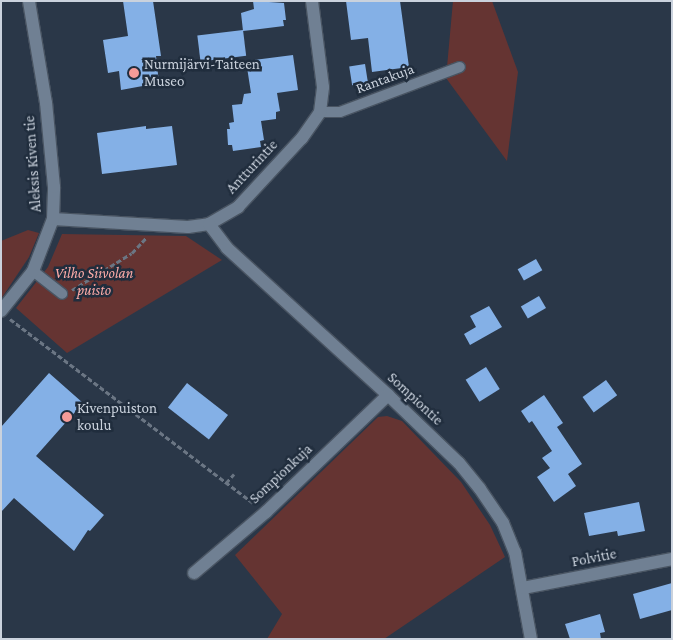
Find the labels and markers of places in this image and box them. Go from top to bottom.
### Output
place label: Nurmijärvi-Taiteen Museo [144,55,260,90]
marker: Nurmijärvi-Taiteen Museo [128,67,140,79]
place label: Kivenpuiston koulu [77,399,157,434]
marker: Kivenpuiston koulu [61,411,73,423]

